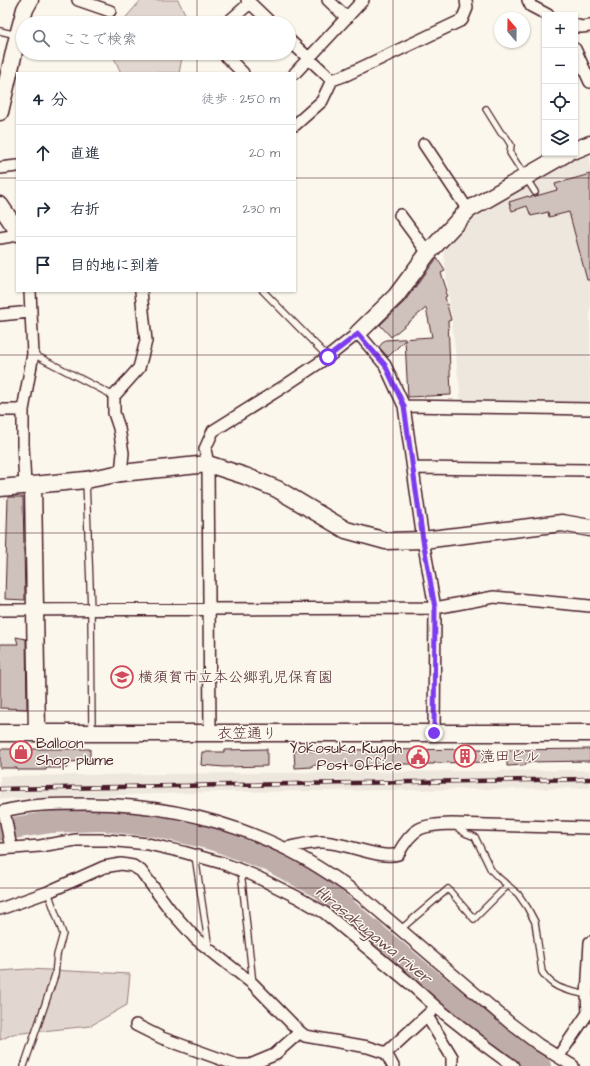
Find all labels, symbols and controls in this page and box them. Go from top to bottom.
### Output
north arrow [494,12,530,48]
map controls [542,12,578,156]
button: + [542,12,578,48]
search box [16,16,296,60]
icon: search [30,27,52,49]
text: ここで検索 [62,29,137,50]
button: − [542,48,578,84]
button: locate [542,84,578,120]
text: 4 分 [32,88,67,112]
text: 徒歩 · 250 m [202,90,280,108]
button: layers [542,120,578,156]
icon: ahead [32,142,54,164]
text: 直進 [70,143,100,164]
text: 20 m [249,144,280,162]
icon: right [32,198,54,220]
text: 右折 [70,199,100,220]
text: 230 m [242,200,280,218]
icon: arrive [32,254,54,276]
text: 目的地に到着 [70,255,160,276]
route start [319,348,337,366]
school or university icon: 横須賀市立本公郷乳児保育園 [109,664,135,690]
place label: 横須賀市立本公郷乳児保育園 [138,667,333,688]
street label: 衣笠通り [217,723,277,744]
route end [425,724,443,742]
place label: Balloon Shop plume [36,733,114,771]
place label: Yokosuka Kugoh Post Office [290,738,403,776]
shop icon: Balloon Shop plume [8,739,34,765]
building icon: 滝田ビル [452,743,478,769]
public building icon: Yokosuka Kugoh Post Office [405,744,431,770]
place label: 滝田ビル [480,746,540,767]
water label: Hirasakugawa river [310,881,438,991]

